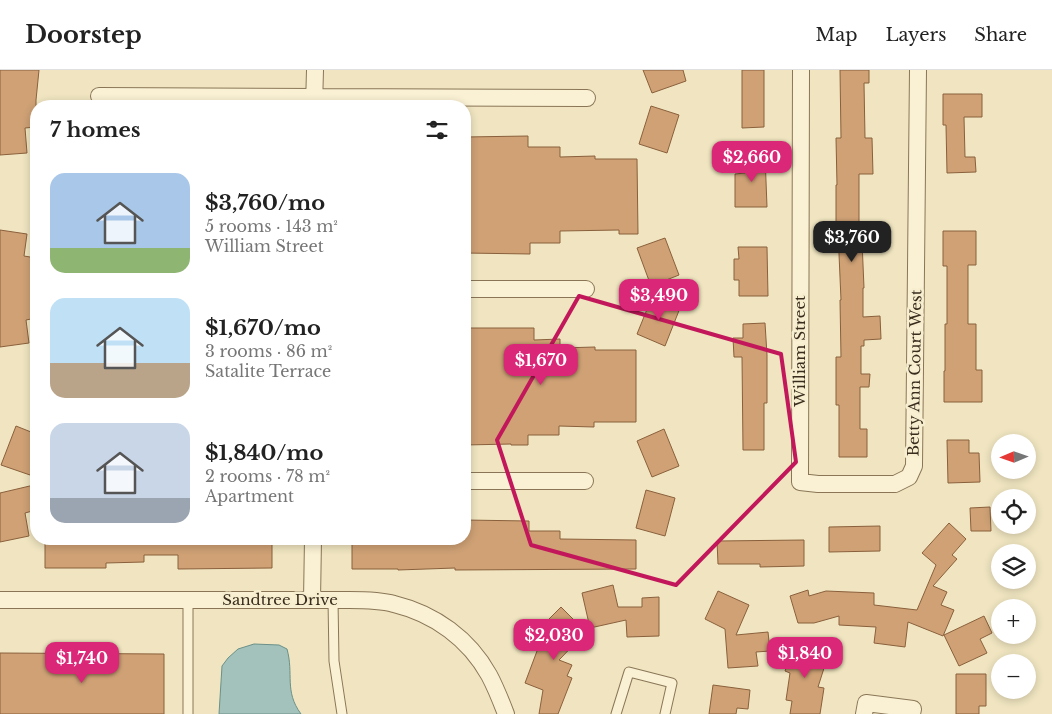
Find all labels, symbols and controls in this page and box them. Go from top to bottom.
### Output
text: Doorstep [25,20,142,49]
text: Map [816,24,857,46]
text: Layers [885,24,946,46]
text: Share [974,24,1027,46]
icon: filters [423,116,451,144]
text: 7 homes [50,117,141,143]
pin: $2,660 [711,140,793,183]
text: $2,660 [723,147,781,167]
text: $3,760/mo [205,190,325,216]
icon: home [90,193,150,253]
text: 5 rooms · 143 m² [205,216,338,236]
pin: $3,760 [811,220,893,263]
text: $3,760 [824,227,880,247]
text: William Street [205,236,324,256]
pin: $3,490 [618,278,700,321]
text: $3,490 [630,285,688,305]
street label: Betty Ann Court West [904,289,925,457]
street label: William Street [790,295,809,408]
text: $1,670/mo [205,315,321,341]
icon: home [90,318,150,378]
text: 3 rooms · 86 m² [205,341,332,361]
pin: $1,670 [500,344,582,386]
text: $1,670 [515,350,567,370]
text: Satalite Terrace [205,361,331,381]
north arrow [991,434,1036,479]
map controls [991,434,1036,699]
text: $1,840/mo [205,440,323,466]
icon: home [90,443,150,503]
text: 2 rooms · 78 m² [205,466,330,486]
text: Apartment [205,486,294,506]
button: locate [991,489,1036,534]
button: layers [991,544,1036,589]
street label: Sandtree Drive [222,590,338,609]
button: + [991,599,1036,644]
pin: $2,030 [513,618,595,661]
text: $2,030 [525,625,583,645]
pin: $1,840 [764,636,846,679]
pin: $1,740 [41,642,123,684]
text: $1,840 [778,643,832,663]
text: $1,740 [56,648,108,668]
button: − [991,654,1036,699]

